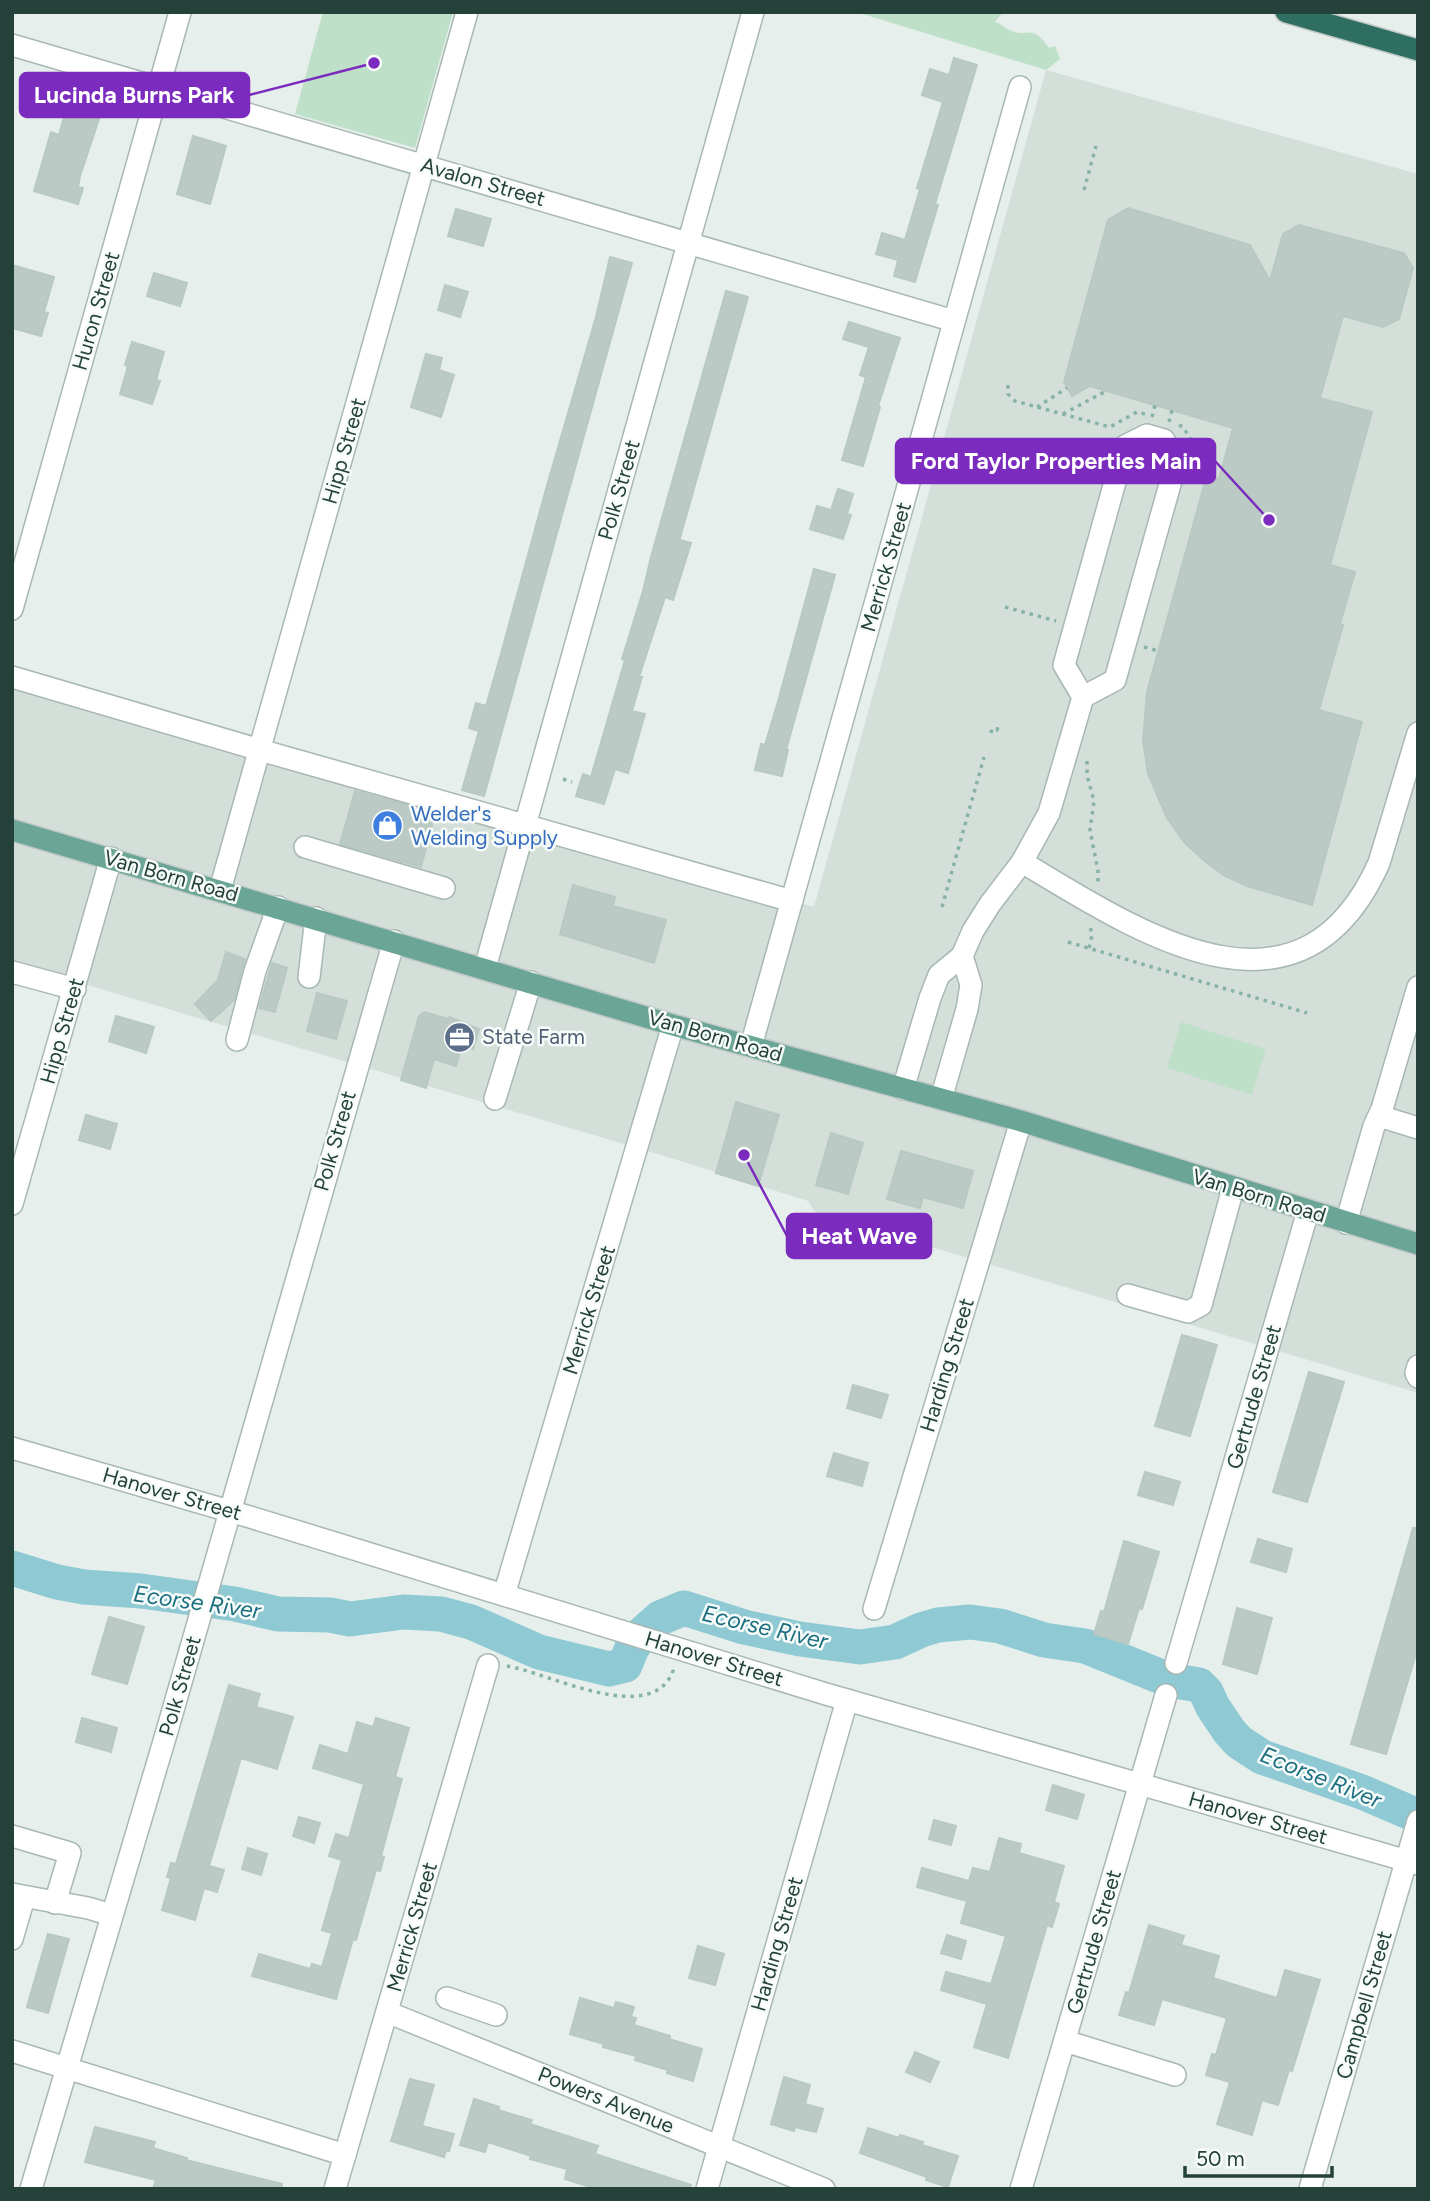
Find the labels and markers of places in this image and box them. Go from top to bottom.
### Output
callout: Lucinda Burns Park [20,73,249,117]
callout: Ford Taylor Properties Main [896,439,1215,483]
place label: Welder's Welding Supply [411,801,558,850]
shop icon: Welder's Welding Supply [371,809,405,843]
office icon: State Farm [442,1020,476,1054]
place label: State Farm [482,1024,585,1049]
callout: Heat Wave [787,1214,931,1258]

